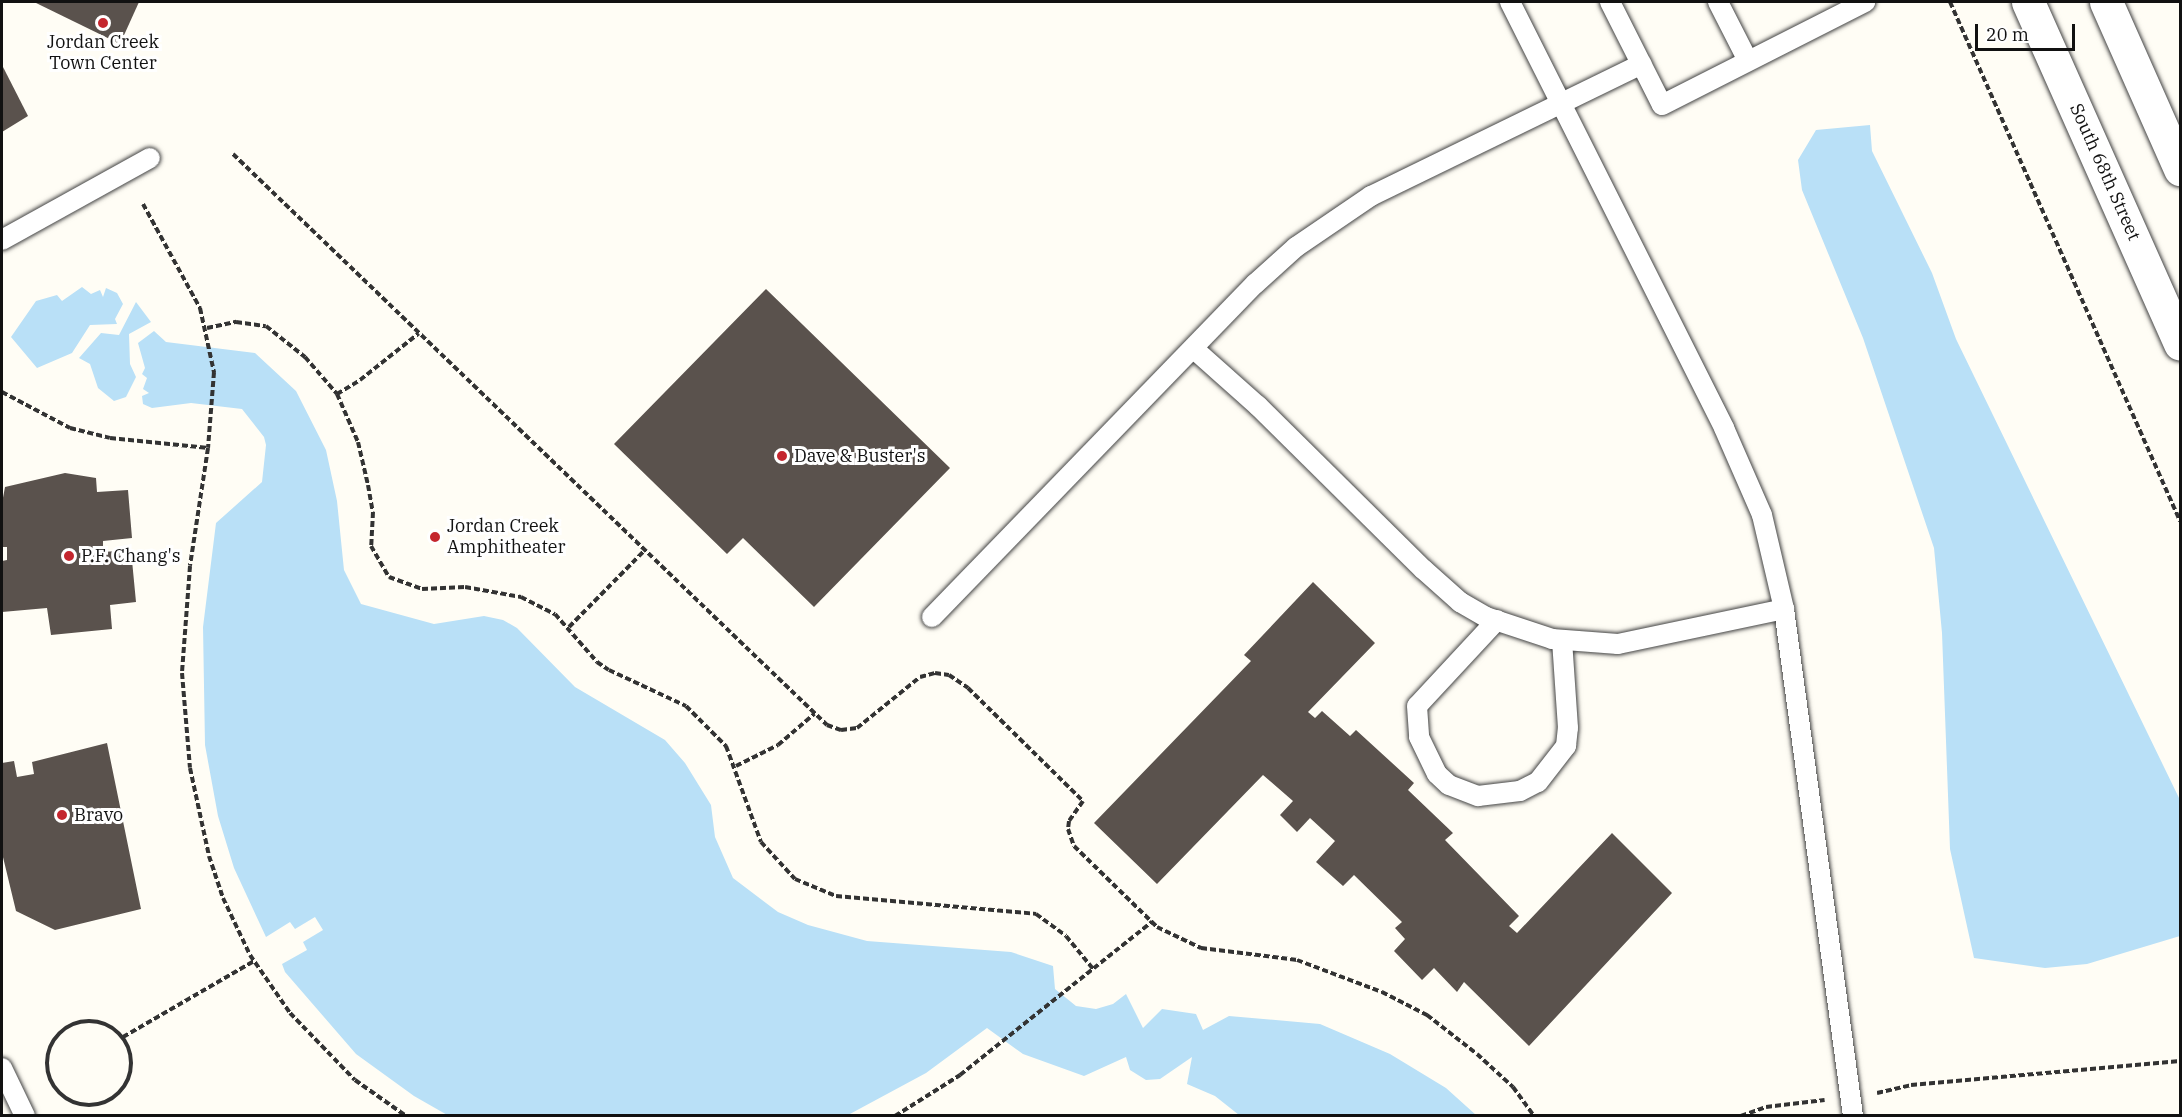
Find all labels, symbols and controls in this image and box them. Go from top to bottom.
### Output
scale bar [1978,12,2078,50]
marker: Jordan Creek Town Center [96,16,110,30]
text: 20 m [1986,23,2029,46]
place label: Jordan Creek Town Center [47,32,159,74]
street label: South 68th Street [2065,100,2145,244]
place label: Dave & Buster's [794,445,926,467]
marker: Dave & Buster's [775,449,789,463]
place label: Jordan Creek Amphitheater [447,516,565,558]
marker: Jordan Creek Amphitheater [428,530,442,544]
place label: P.F. Chang's [81,545,181,567]
marker: P.F. Chang's [62,549,76,563]
place label: Bravo [74,804,123,826]
marker: Bravo [55,808,69,822]

